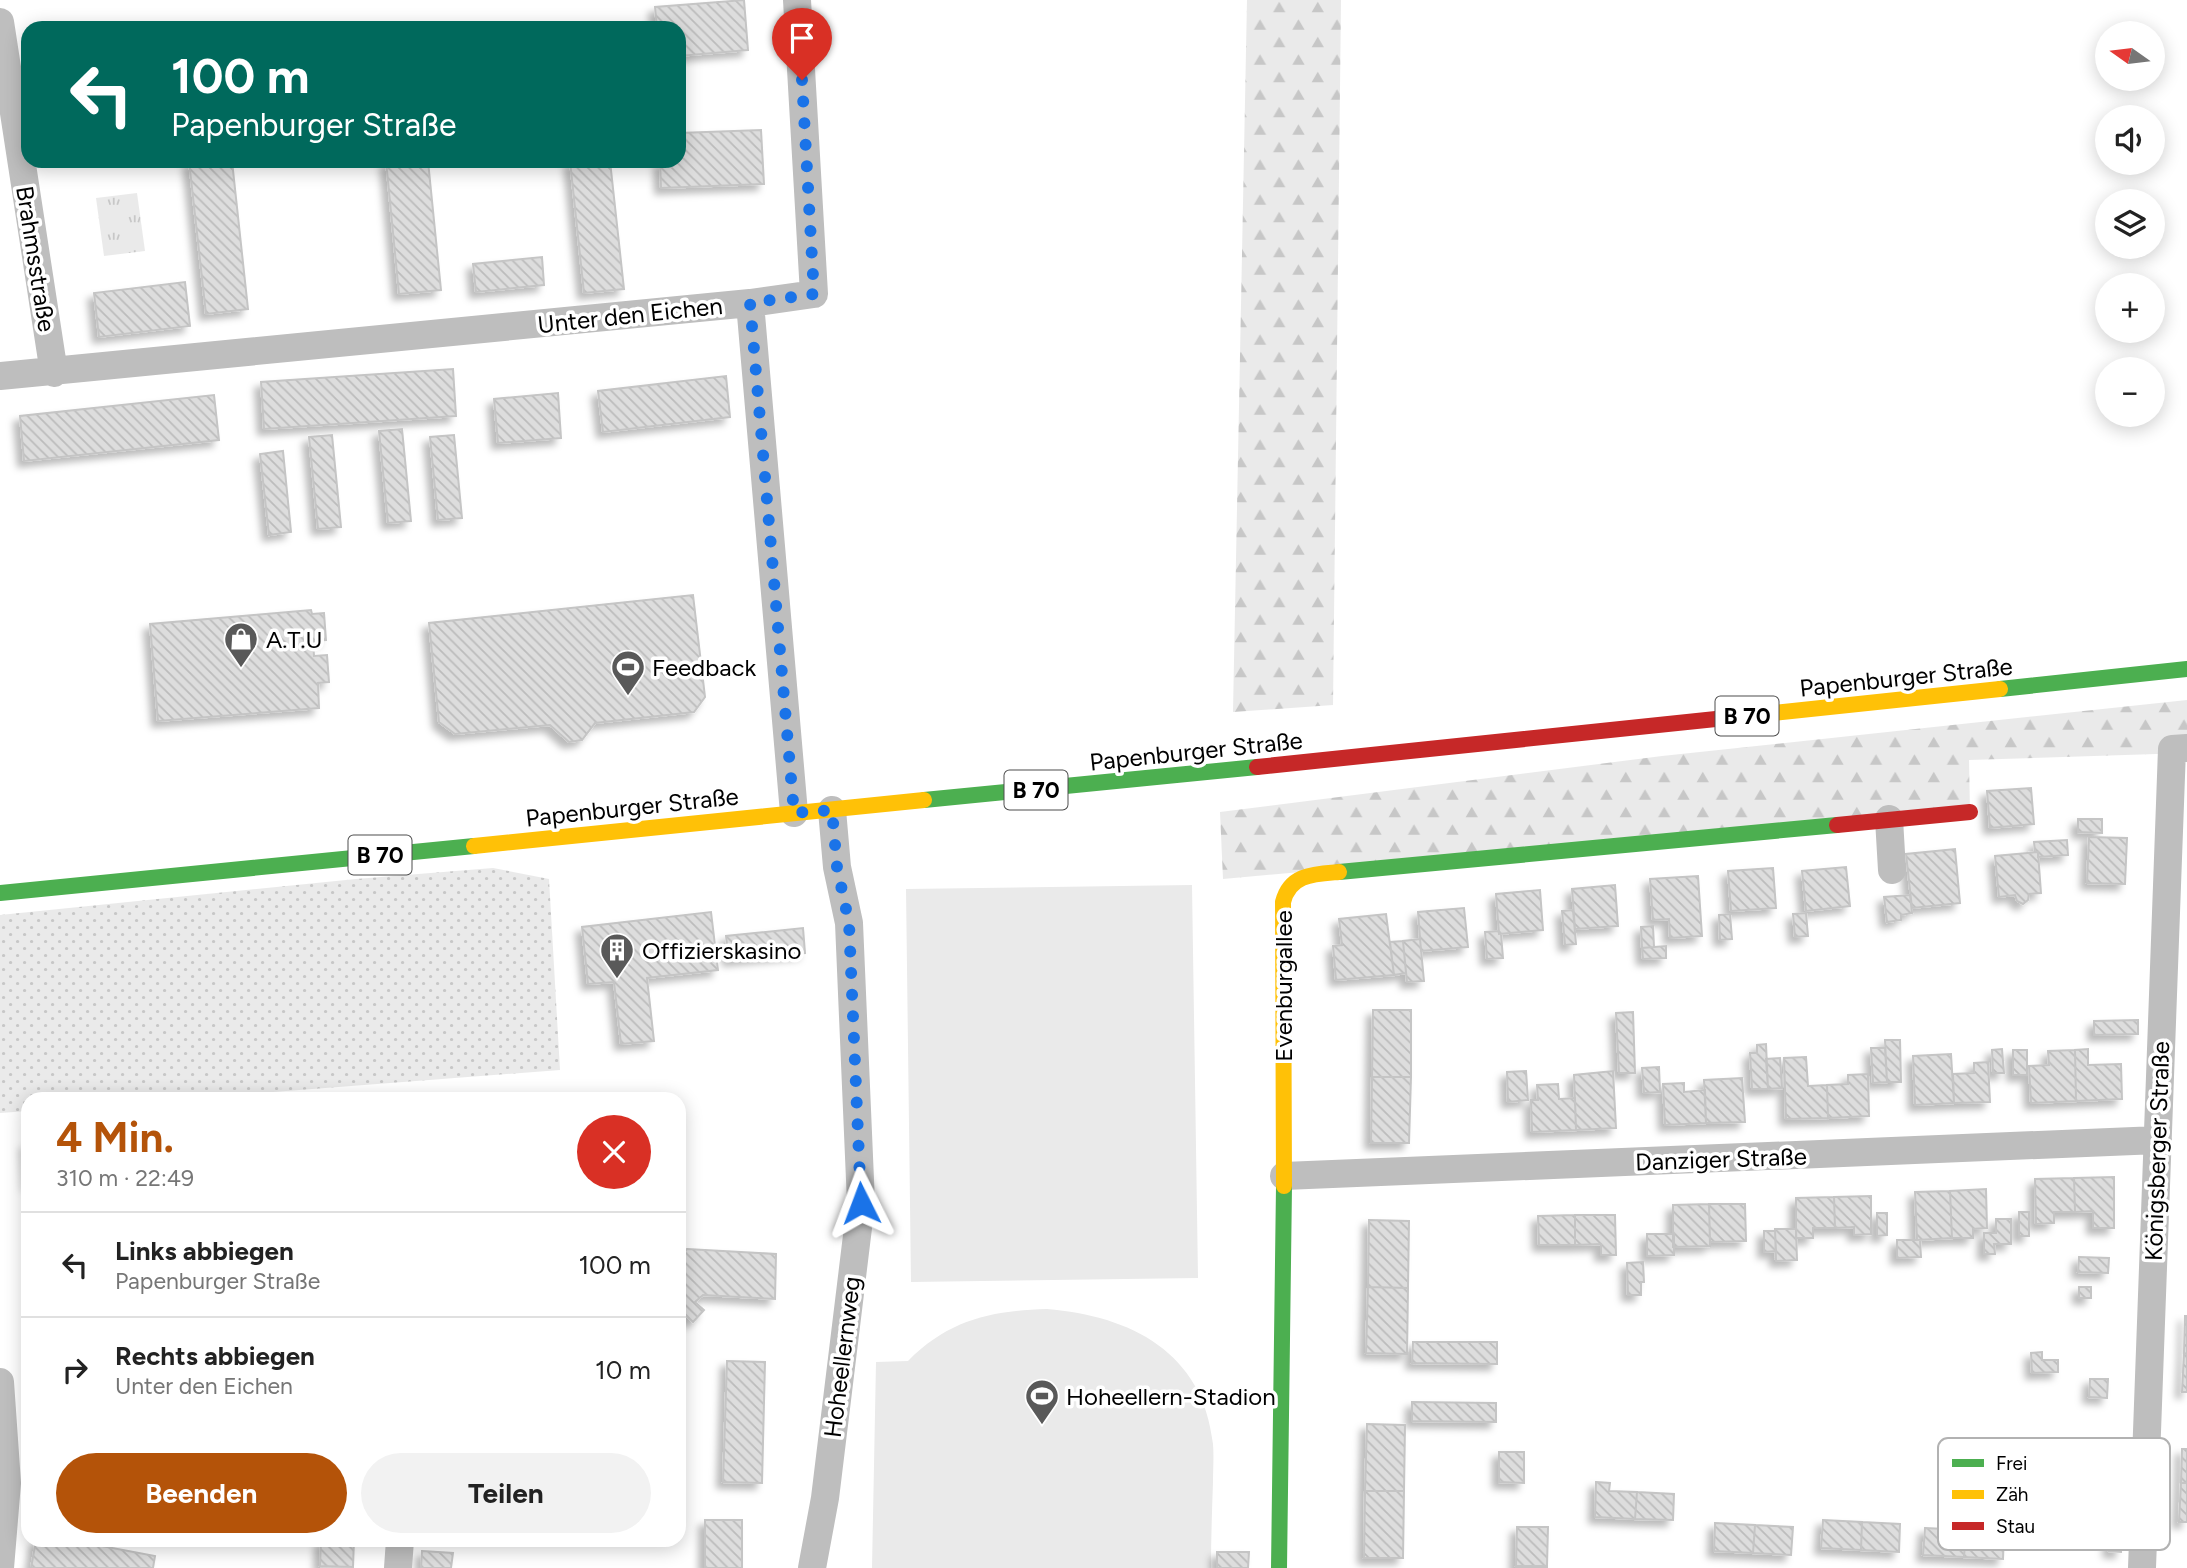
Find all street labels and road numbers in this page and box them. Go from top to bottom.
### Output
street label: Brahmsstraße [10,184,62,334]
street label: Unter den Eichen [536,291,724,339]
street label: Papenburger Straße [1798,651,2014,703]
road number: B 70 [1716,696,1778,736]
street label: Papenburger Straße [1088,725,1304,777]
road number: B 70 [1004,770,1068,810]
street label: Papenburger Straße [524,781,740,833]
road number: B 70 [348,835,412,874]
street label: Evenburgallee [1269,910,1298,1062]
street label: Königsberger Straße [2139,1041,2175,1261]
street label: Danziger Straße [1635,1142,1807,1176]
street label: Hoheellernweg [818,1275,866,1439]

